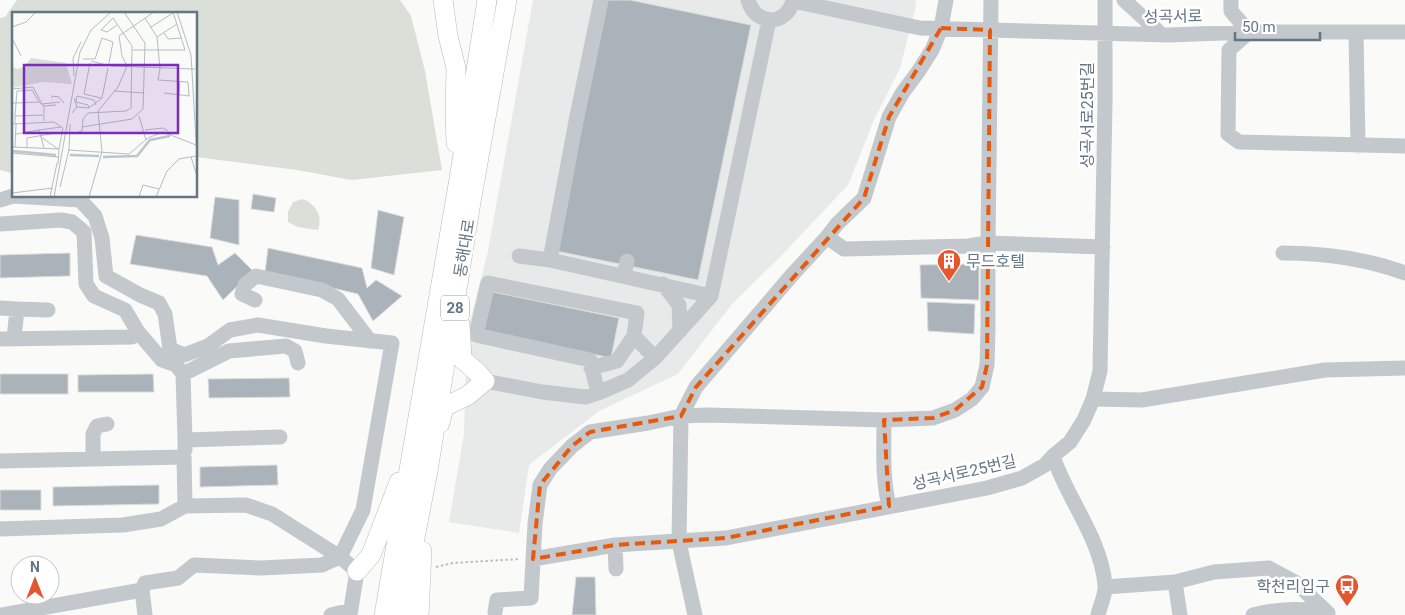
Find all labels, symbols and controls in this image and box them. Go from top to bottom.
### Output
street label: 성곡서로 [1143,6,1203,27]
scale bar [1235,10,1320,42]
inset map [12,12,198,198]
text: 50 m [1242,18,1276,36]
street label: 성곡서로25번길 [1078,62,1097,168]
street label: 동해대로 [451,217,479,279]
building icon: 무드호텔 [936,248,962,282]
place label: 무드호텔 [966,252,1025,271]
road number: 28 [441,296,469,320]
street label: 성곡서로25번길 [910,451,1018,494]
north arrow [10,555,60,605]
text: N [30,559,40,575]
bus stop icon: 학천리입구 [1334,573,1360,607]
place label: 학천리입구 [1256,577,1330,596]

